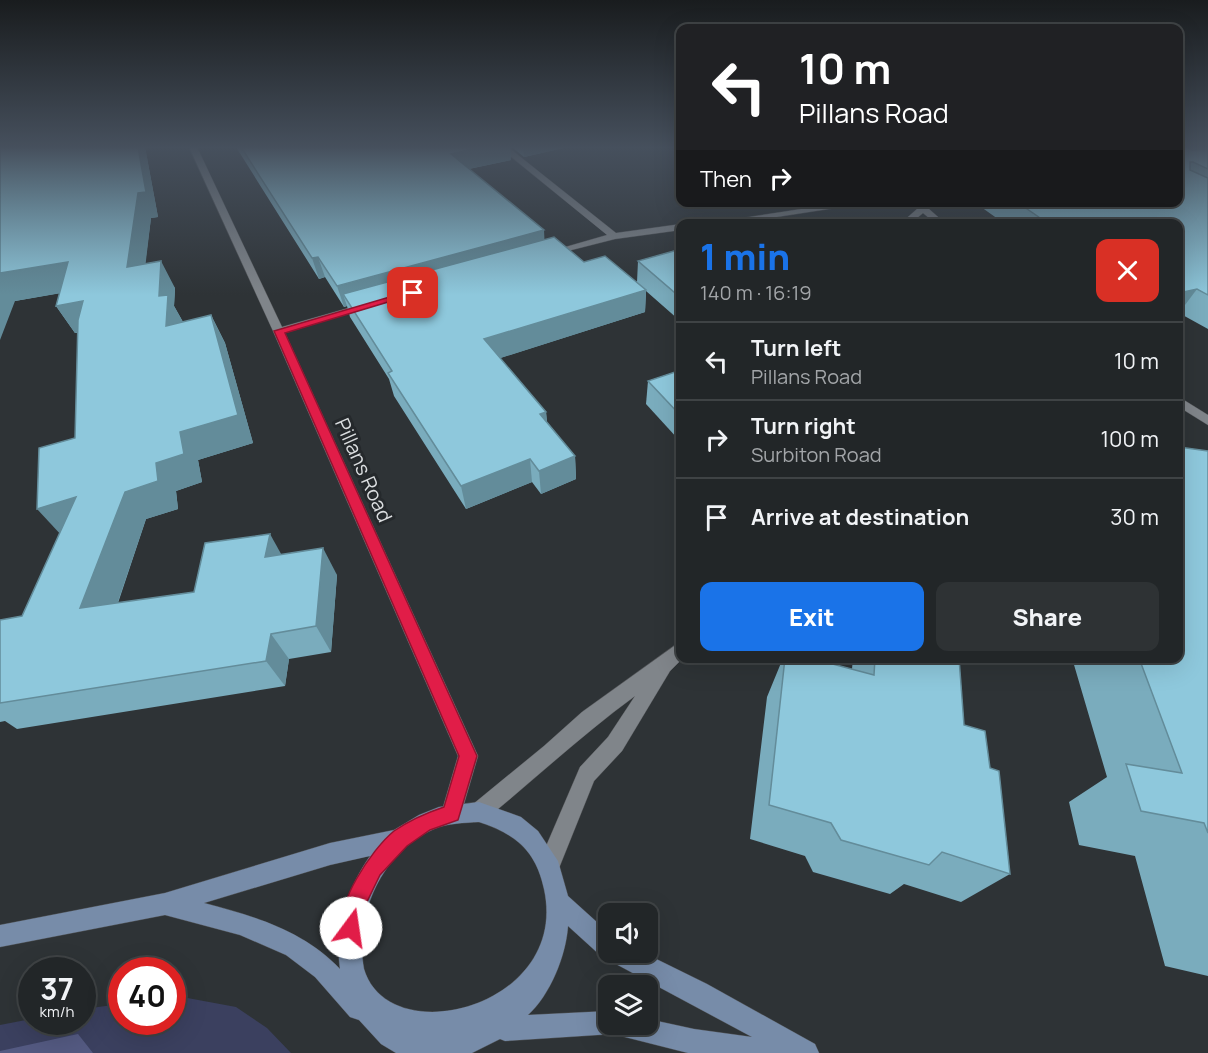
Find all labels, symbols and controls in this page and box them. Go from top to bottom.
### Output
text: 10 m [799,39,891,97]
icon: left [700,48,778,126]
text: Pillans Road [799,94,949,131]
icon: right [764,162,797,195]
text: Then [700,164,752,194]
text: 1 min [700,232,790,281]
button: close [1096,239,1159,302]
pin [387,267,438,318]
icon: arrive [396,276,429,309]
text: 140 m · 16:19 [700,279,812,306]
text: Turn left [751,333,841,363]
icon: left [700,345,733,378]
text: 10 m [1114,346,1159,376]
text: Pillans Road [751,363,862,390]
text: Turn right [751,411,856,441]
street label: Pillans Road [329,414,399,526]
icon: right [700,423,733,456]
text: 100 m [1101,424,1159,454]
text: Surbiton Road [751,441,882,468]
icon: arrive [700,501,733,534]
text: Arrive at destination [751,502,969,532]
text: 30 m [1110,502,1159,532]
button: Exit [700,582,924,651]
button: Share [936,582,1159,651]
position arrow [319,896,383,960]
map controls [598,903,658,1035]
button: sound [598,903,658,963]
speed limit sign: 40 [108,957,186,1035]
text: 37 [40,968,74,1009]
button: layers [598,975,658,1035]
text: km/h [40,1001,74,1022]

